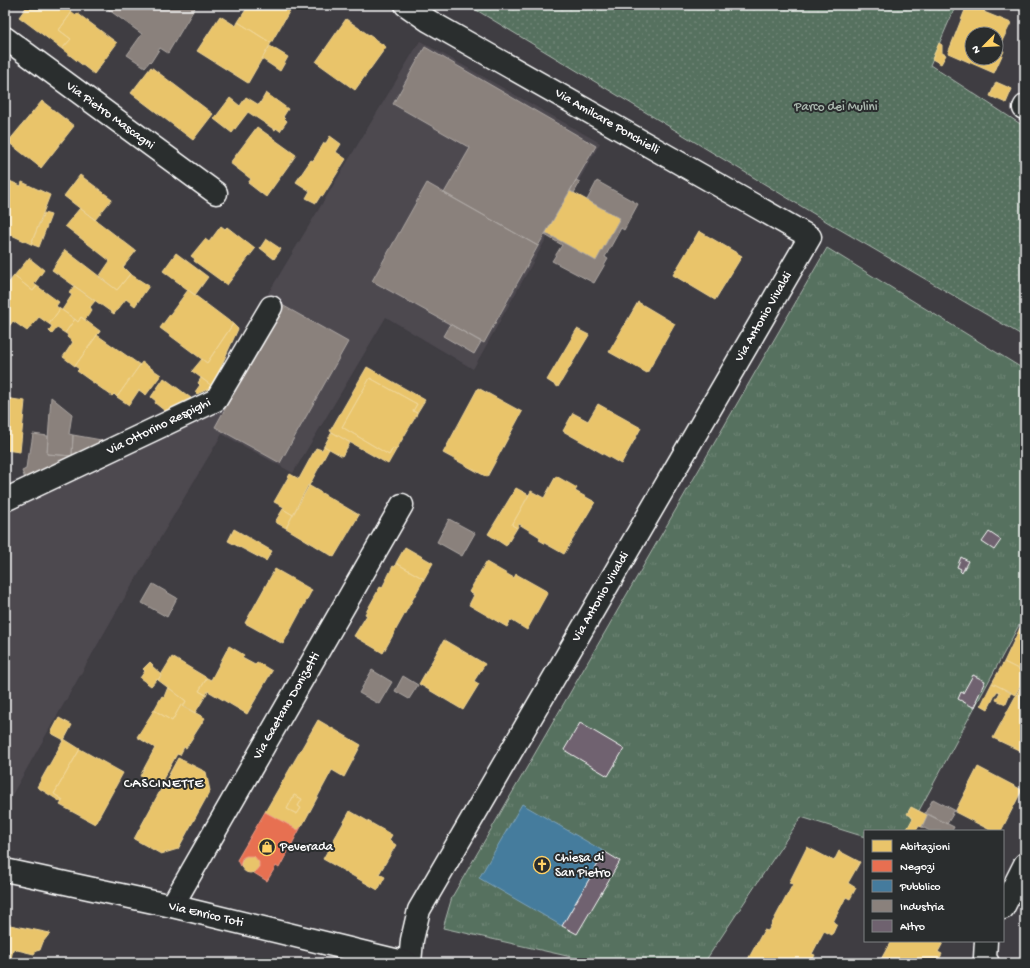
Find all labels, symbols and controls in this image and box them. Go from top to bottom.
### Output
north arrow [964,26,1004,66]
text: N [970,44,984,55]
street label: Via Pietro Mascagni [62,78,157,153]
street label: Via Amilcare Ponchielli [551,85,662,158]
park label: Parco dei Mulini [793,100,878,115]
street label: Via Antonio Vivaldi [732,269,796,366]
street label: Via Ottorino Respighi [104,395,214,459]
street label: Via Antonio Vivaldi [569,549,633,646]
street label: Via Gaetano Donizetti [250,650,324,763]
district label: CASCINETTE [124,776,205,793]
legend [864,830,1004,942]
shop icon: Peverada [257,837,277,857]
place label: Peverada [279,840,334,855]
text: Abitazioni [900,841,950,855]
place label: Chiesa di San Pietro [555,851,611,881]
church icon: Chiesa di San Pietro [532,855,552,875]
text: Negozi [900,861,935,875]
text: Pubblico [899,881,940,895]
street label: Via Enrico Toti [166,899,245,931]
text: Industria [900,901,944,915]
text: Altro [900,921,925,935]

